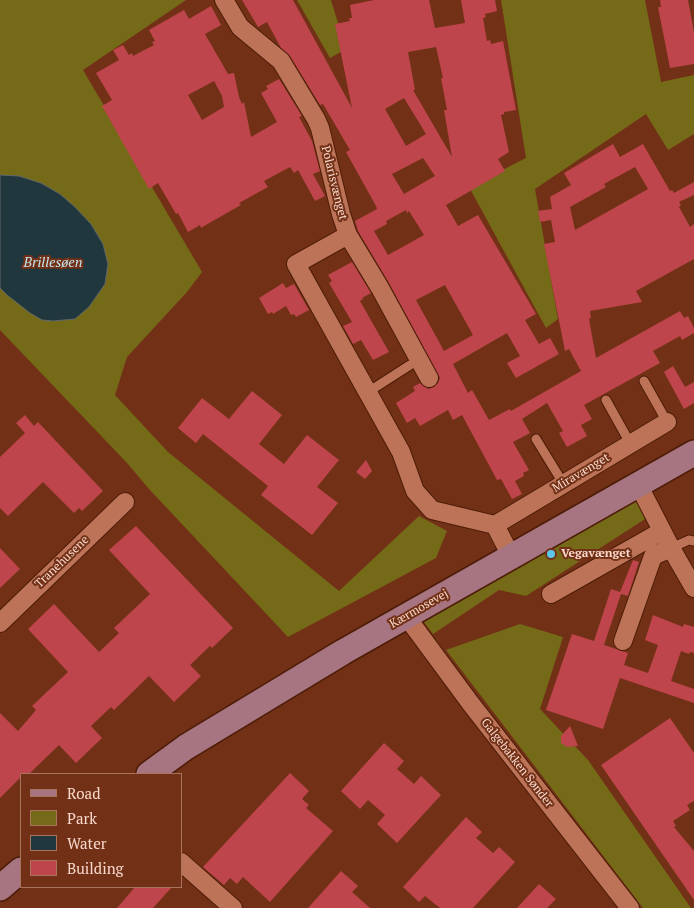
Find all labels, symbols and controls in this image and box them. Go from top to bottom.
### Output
street label: Polarisvænget [318,144,350,222]
water label: Brillesøen [24,255,82,271]
street label: Miravænget [550,450,612,496]
street label: Tranehusene [32,533,92,591]
place label: Vegavænget [561,547,631,561]
marker: Vegavænget [545,548,557,560]
street label: Kærmosevej [387,586,451,632]
street label: Galgebakken Sønder [478,716,556,810]
legend [20,773,182,888]
text: Road [67,783,100,803]
text: Park [67,808,97,828]
text: Water [67,833,106,853]
text: Building [67,858,124,878]

